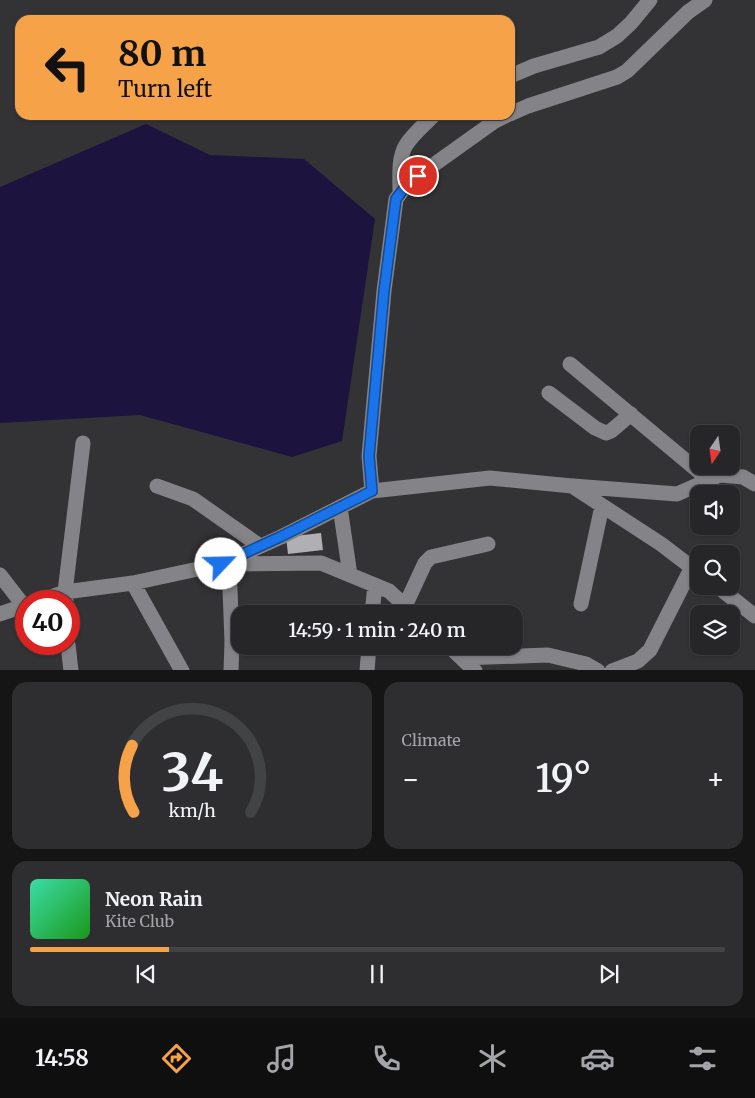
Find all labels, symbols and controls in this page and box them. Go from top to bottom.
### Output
text: 80 m [118,32,206,76]
icon: left [35,35,100,100]
text: Turn left [118,75,212,103]
pin [397,155,439,197]
icon: arrive [404,162,432,190]
north arrow [690,425,740,475]
map controls [690,425,740,655]
button: sound [690,485,740,535]
position arrow [194,537,246,589]
button: search [690,545,740,595]
speed limit sign: 40 [15,590,80,655]
button: layers [690,605,740,655]
text: 14:59 · 1 min · 240 m [288,618,466,642]
text: Climate [402,730,461,750]
text: 34 [161,740,223,805]
text: 19° [535,755,591,802]
text: − [402,761,420,797]
text: + [706,761,725,797]
text: km/h [168,799,216,822]
text: Neon Rain [105,887,203,911]
text: Kite Club [105,911,174,931]
icon: previous [132,960,160,988]
icon: pause [363,960,391,988]
icon: next [595,960,623,988]
icon: directions [159,1041,194,1076]
icon: music [264,1041,299,1076]
icon: phone [369,1041,404,1076]
icon: climate [475,1041,510,1076]
icon: car [580,1041,615,1076]
icon: filters [685,1041,720,1076]
text: 14:58 [35,1044,89,1072]

